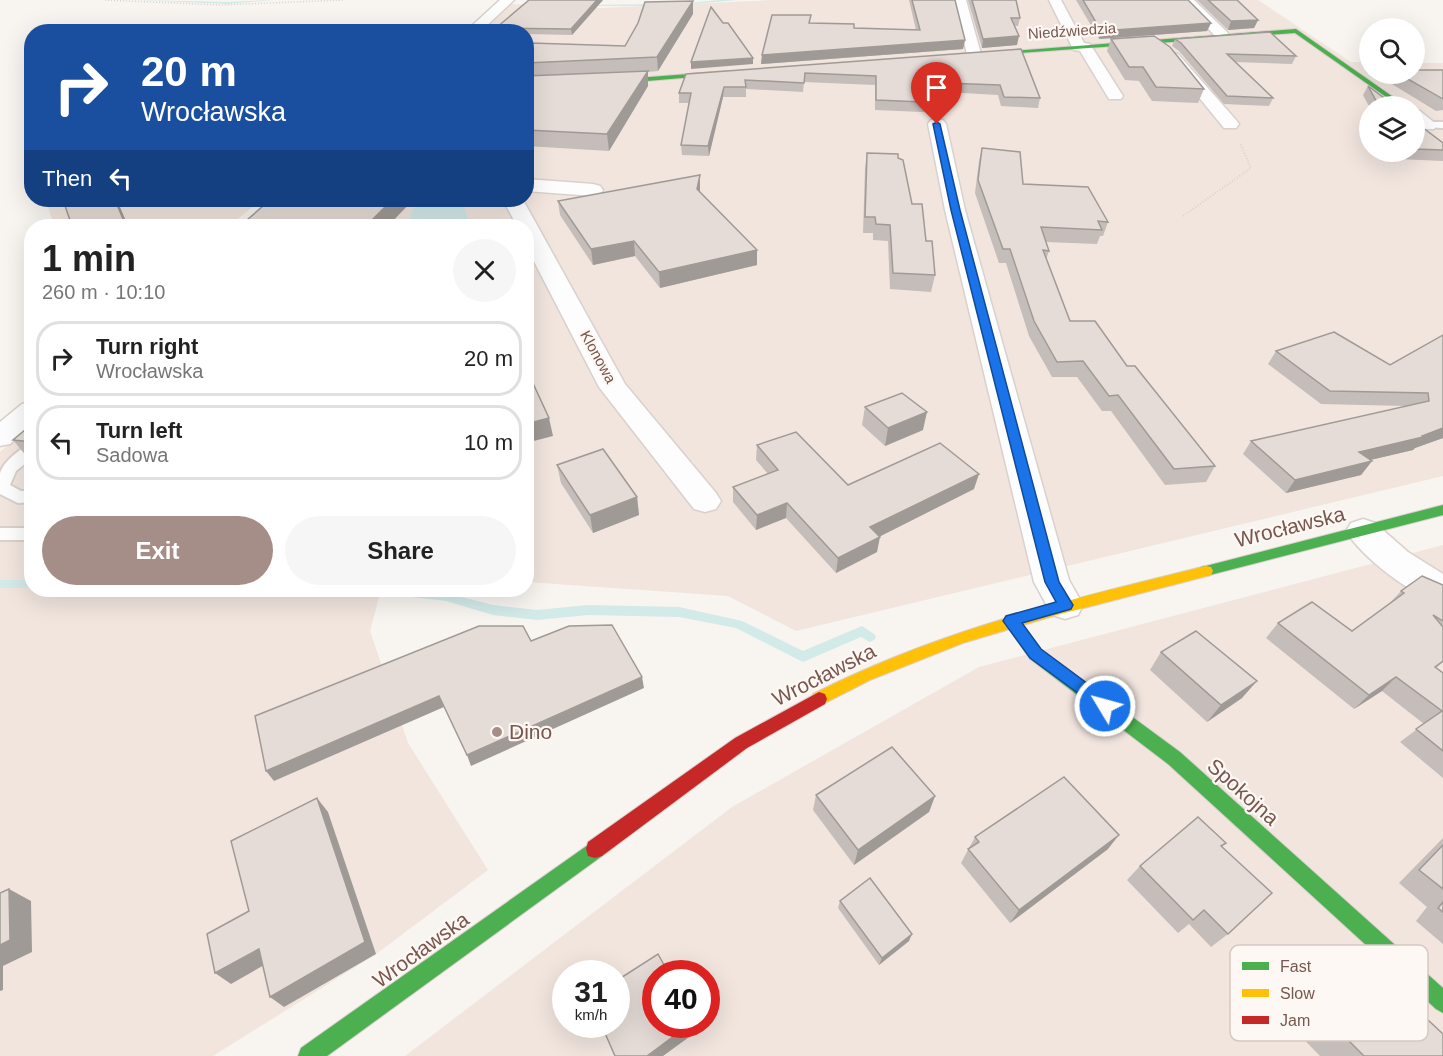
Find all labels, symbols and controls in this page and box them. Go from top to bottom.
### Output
map controls [1359,18,1425,162]
button: search [1359,18,1425,84]
street label: Niedźwiedzia [1027,19,1117,42]
icon: right [42,48,120,126]
text: 20 m [141,48,237,95]
pin [911,62,962,124]
icon: arrive [920,71,953,104]
button: layers [1359,96,1425,162]
text: Wrocławska [141,97,286,127]
icon: left [104,162,137,195]
text: Then [42,166,92,191]
text: 1 min [42,238,136,279]
button: close [453,239,516,302]
text: 260 m · 10:10 [42,281,165,303]
street label: Klonowa [577,327,620,387]
text: Turn right [96,334,198,359]
icon: right [45,342,78,375]
text: 20 m [464,346,513,371]
text: Wrocławska [96,360,203,382]
text: Turn left [96,418,182,443]
icon: left [45,426,78,459]
text: 10 m [464,430,513,455]
text: Sadowa [96,444,168,466]
street label: Wrocławska [1232,502,1348,551]
button: Exit [42,516,273,585]
button: Share [285,516,516,585]
street label: Wrocławska [768,639,880,710]
position arrow [1073,674,1137,738]
place label: Dino [509,720,552,743]
marker: Dino [490,725,504,739]
street label: Spokojna [1203,754,1284,830]
street label: Wrocławska [368,907,473,992]
legend [1230,945,1428,1041]
text: Fast [1280,958,1312,975]
speed limit sign: 40 [642,960,720,1038]
text: 31 [574,975,608,1008]
text: Slow [1280,985,1315,1002]
text: km/h [575,1006,607,1023]
text: Jam [1280,1012,1310,1029]

